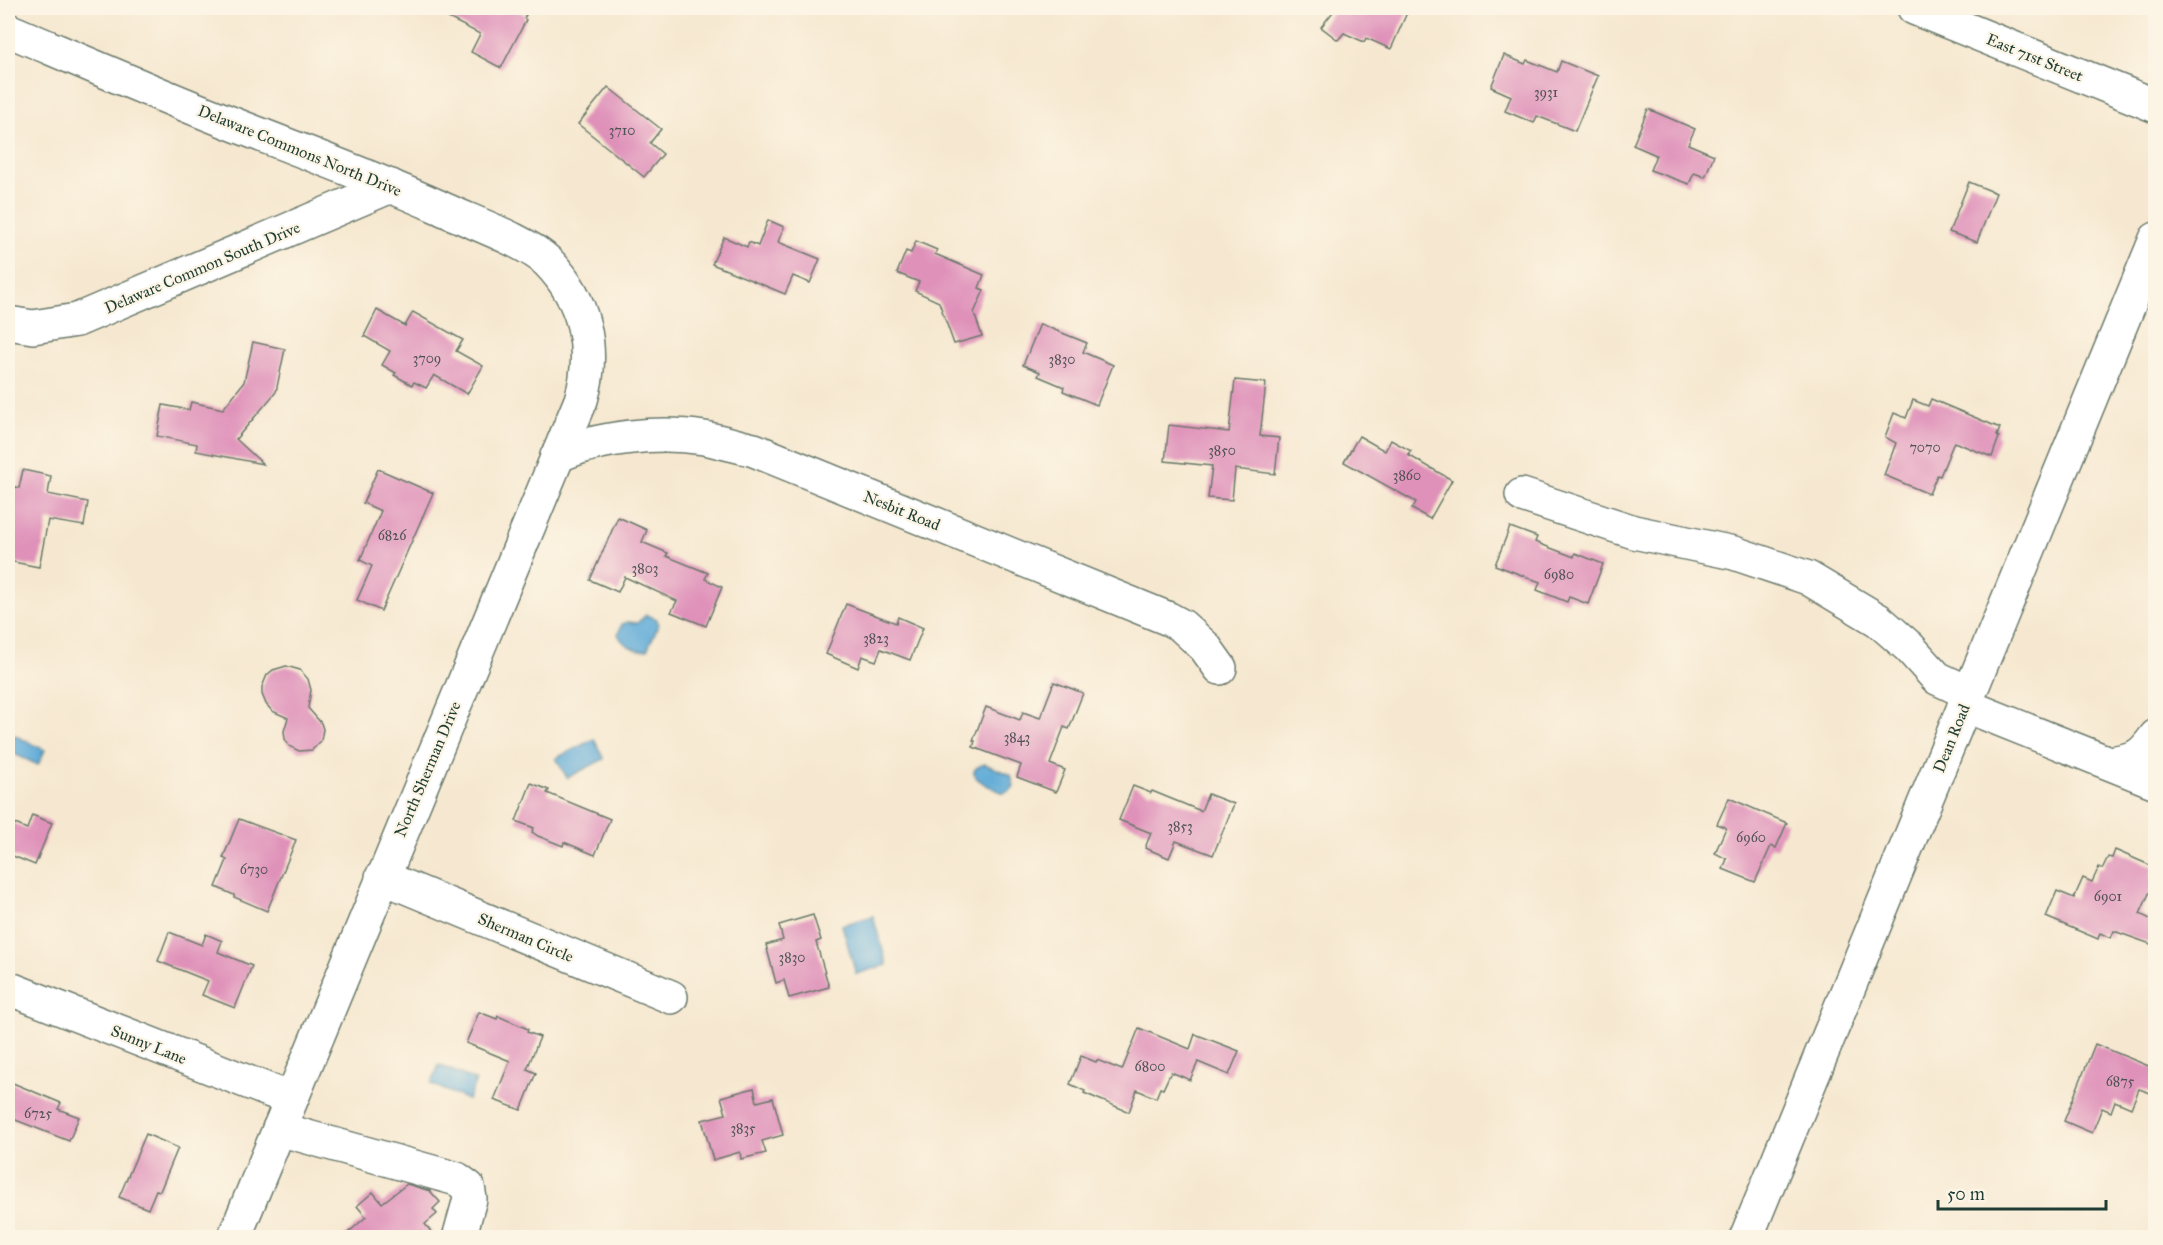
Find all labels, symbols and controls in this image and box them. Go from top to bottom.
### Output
street label: East 71st Street [1984,29,2086,86]
house number: 3931 [1534,84,1559,101]
street label: Delaware Commons North Drive [195,101,405,200]
house number: 3710 [609,122,635,139]
street label: Delaware Common South Drive [102,217,303,317]
house number: 3709 [413,350,441,367]
house number: 3830 [1049,351,1075,368]
house number: 7070 [1909,439,1941,456]
house number: 3850 [1208,442,1236,459]
house number: 3860 [1393,467,1421,484]
street label: Nesbit Road [861,486,943,534]
house number: 6826 [378,527,407,544]
house number: 3803 [632,560,658,577]
house number: 6980 [1544,566,1574,583]
house number: 3823 [863,630,889,647]
street label: North Sherman Drive [390,698,465,840]
street label: Dean Road [1929,701,1974,775]
house number: 3843 [1004,729,1030,746]
house number: 3853 [1167,818,1193,835]
house number: 6960 [1736,829,1766,846]
house number: 6730 [240,861,268,878]
house number: 6901 [2094,888,2123,905]
street label: Sherman Circle [475,909,577,966]
house number: 3830 [779,949,805,966]
street label: Sunny Lane [108,1021,190,1068]
house number: 6800 [1135,1058,1165,1075]
house number: 6875 [2106,1073,2135,1090]
house number: 6725 [24,1105,52,1122]
house number: 3835 [730,1120,756,1137]
scale bar [1938,1173,2106,1211]
text: 50 m [1947,1183,1985,1205]

